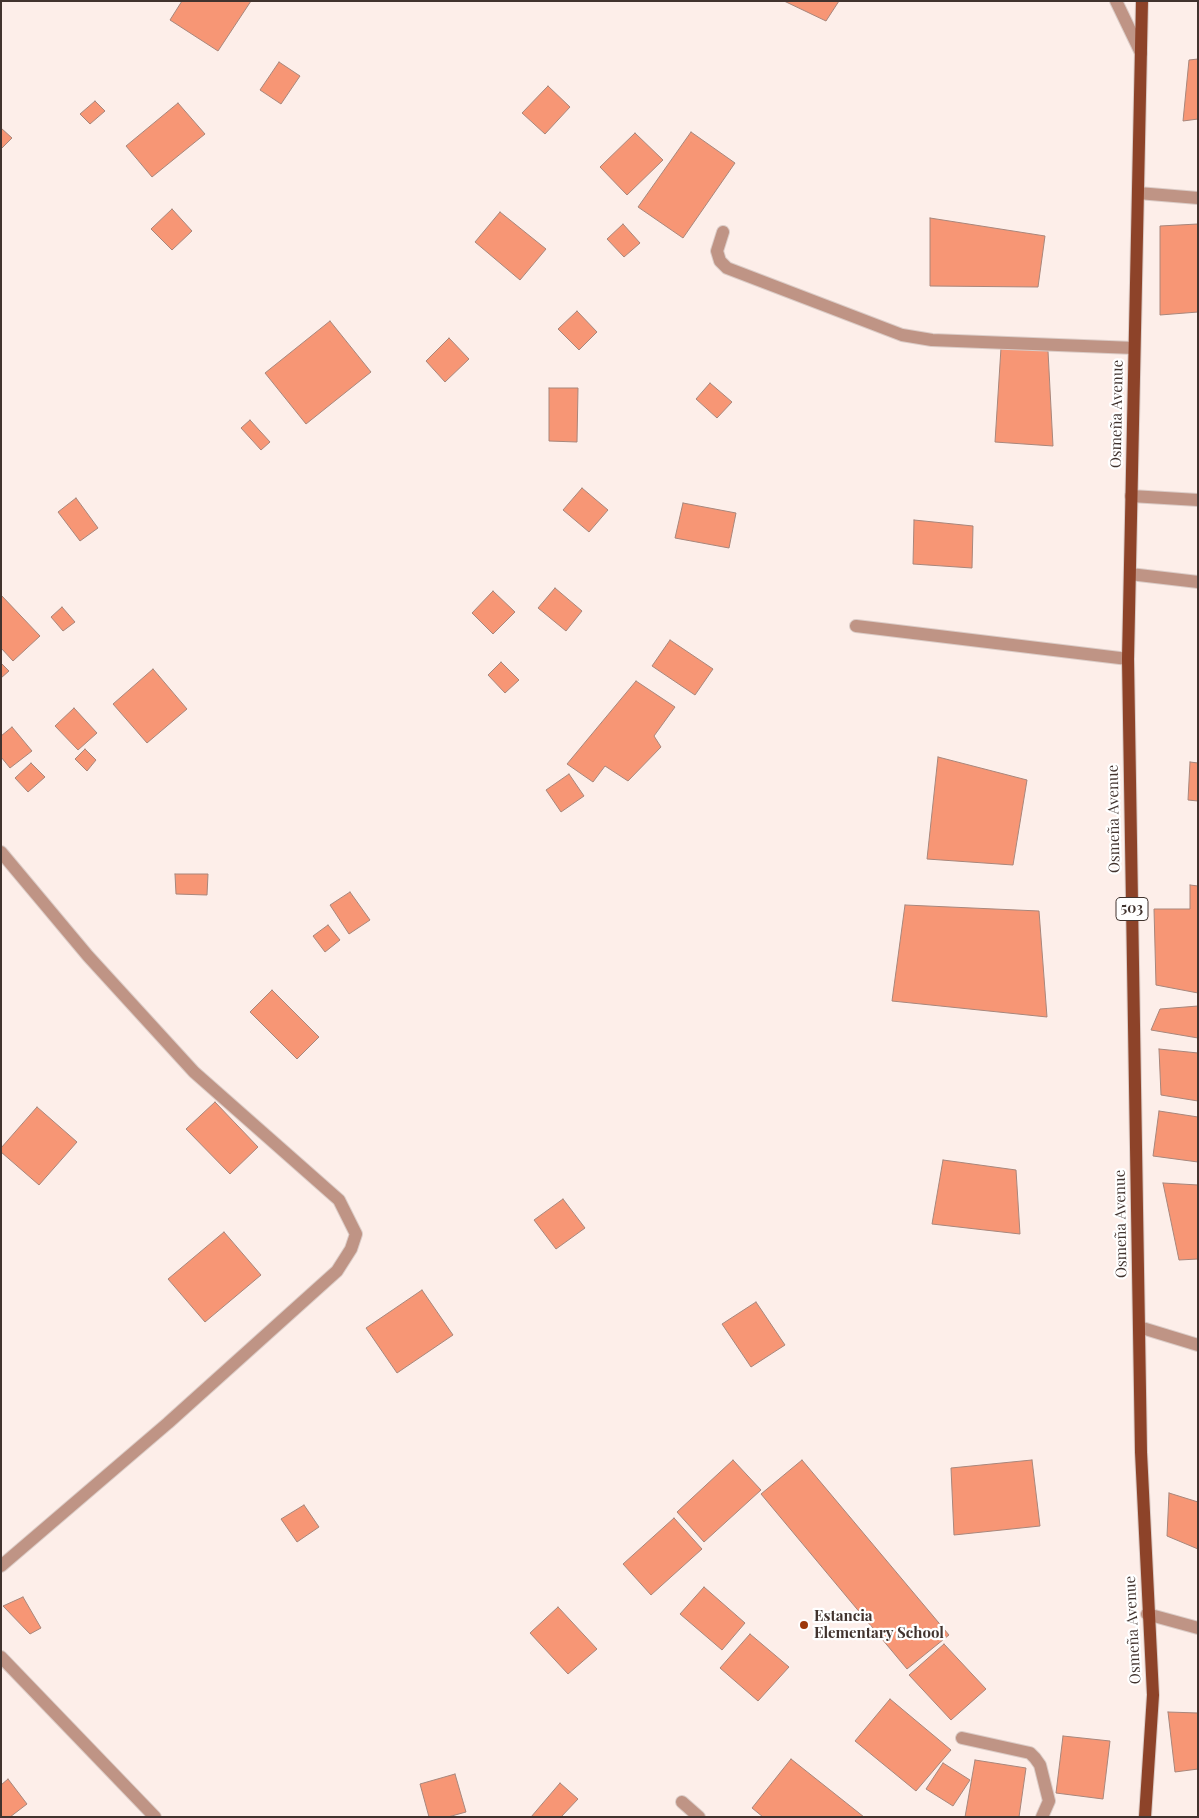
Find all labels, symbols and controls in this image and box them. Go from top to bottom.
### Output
street label: Osmeña Avenue [1107,360,1127,468]
street label: Osmeña Avenue [1104,765,1124,873]
road number: 503 [1116,898,1148,921]
street label: Osmeña Avenue [1111,1170,1131,1278]
street label: Osmeña Avenue [1121,1575,1145,1685]
place label: Estancia Elementary School [814,1607,944,1642]
marker: Estancia Elementary School [798,1619,810,1631]

